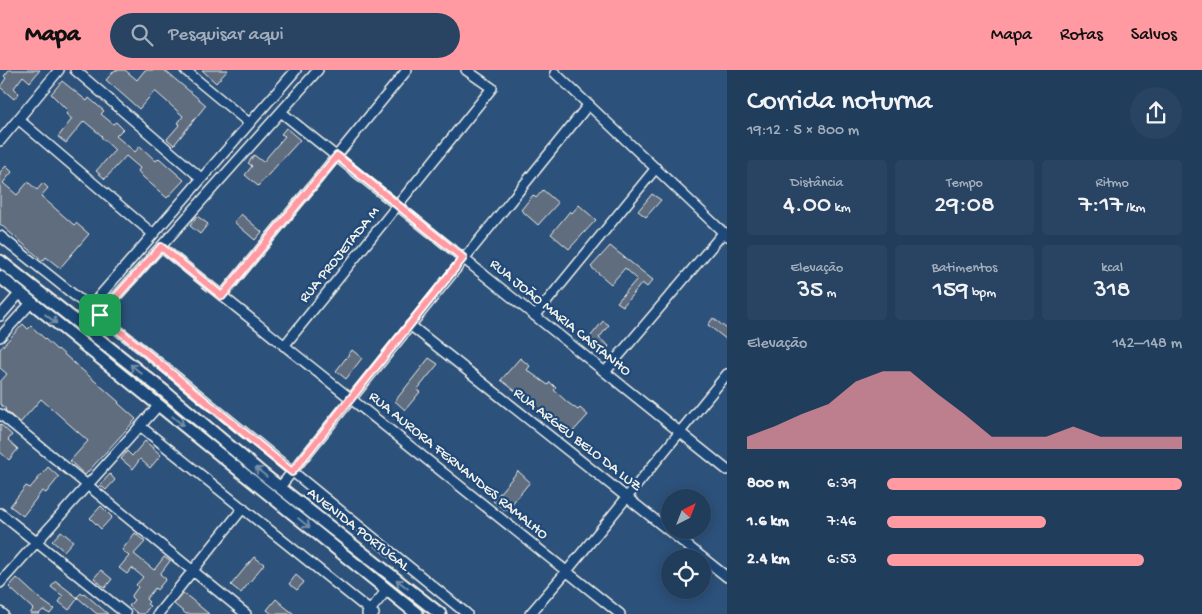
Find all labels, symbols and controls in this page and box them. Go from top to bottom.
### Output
search box [110,13,460,58]
text: Mapa [25,21,80,50]
icon: search [128,21,156,49]
text: Pesquisar aqui [168,24,284,47]
text: Mapa [991,25,1032,46]
text: Rotas [1060,25,1103,46]
text: Salvos [1131,25,1177,46]
text: Corrida noturna [747,86,932,119]
button: share [1130,87,1182,139]
text: 19:12 · 5 × 800 m [747,122,859,141]
text: Distância [790,175,843,192]
text: Tempo [946,175,983,192]
text: Ritmo [1096,175,1129,192]
text: 4.00 [783,192,831,221]
text: 29:08 [934,192,995,221]
text: 7:17 [1079,192,1123,221]
text: km [831,200,851,217]
text: /km [1123,200,1146,217]
street label: RUA PROJETADA M [296,203,385,307]
street label: RUA JOÃO MARIA CASTANHO [486,256,634,380]
text: Elevação [790,260,843,277]
text: Batimentos [932,260,997,277]
text: kcal [1101,260,1123,277]
text: 35 [797,277,823,306]
text: 159 [933,277,969,306]
text: 318 [1094,277,1131,306]
text: m [823,285,837,302]
text: bpm [969,285,996,302]
pin [79,294,121,336]
icon: arrive [86,301,114,329]
one-way arrow [45,313,58,324]
text: Elevação [747,335,807,354]
text: 142–148 m [1112,335,1182,354]
one-way arrow [129,363,142,374]
street label: RUA ARGEU BELO DA LUZ [509,384,645,496]
street label: RUA AURORA FERNANDES RAMALHO [365,388,551,544]
one-way arrow [171,416,184,427]
one-way arrow [255,467,268,478]
text: 800 m [747,475,789,494]
text: 6:39 [827,475,856,494]
street label: AVENIDA PORTUGAL [303,484,413,576]
north arrow [661,489,711,539]
map controls [661,489,711,599]
text: 1.6 km [747,513,789,532]
text: 7:46 [827,513,856,532]
one-way arrow [298,518,311,529]
button: locate [661,549,711,599]
text: 2.4 km [747,551,790,570]
text: 6:53 [827,551,857,570]
one-way arrow [396,578,409,589]

